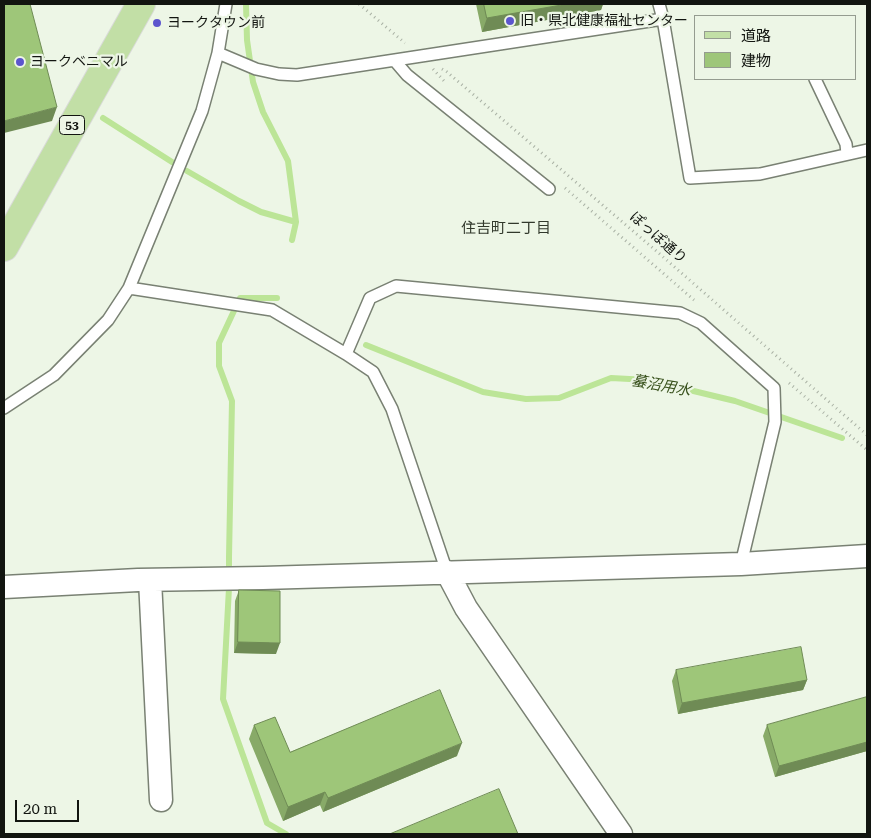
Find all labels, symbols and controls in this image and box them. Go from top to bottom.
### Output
place label: 旧・県北健康福祉センター [520,13,688,29]
place label: ヨークタウン前 [167,15,265,31]
marker: 旧・県北健康福祉センター [504,15,516,27]
legend [694,15,856,80]
marker: ヨークタウン前 [151,17,163,29]
text: 道路 [741,27,771,45]
text: 建物 [741,52,771,70]
place label: ヨークベニマル [30,54,128,70]
marker: ヨークベニマル [14,56,26,68]
road number: 53 [60,116,84,134]
street label: ぽっぽ通り [626,209,690,267]
district label: 住吉町二丁目 [461,220,551,238]
water label: 蟇沼用水 [630,372,692,400]
scale bar [18,790,81,822]
text: 20 m [23,800,57,818]

